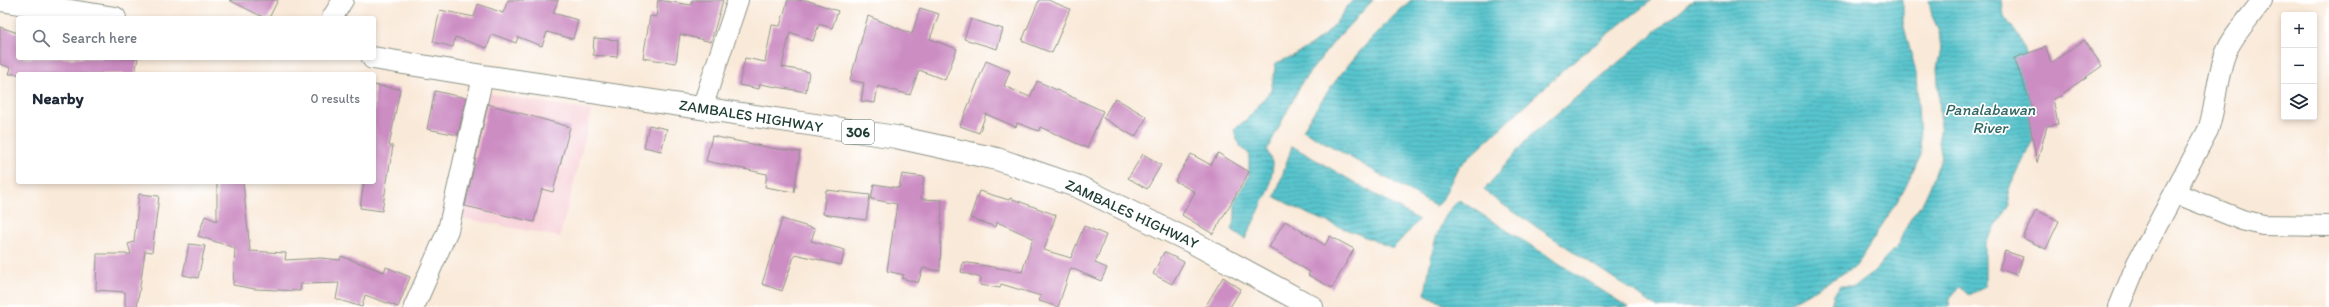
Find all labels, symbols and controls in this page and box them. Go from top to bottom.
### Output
map controls [2281,12,2317,120]
button: + [2281,12,2317,48]
search box [16,16,376,60]
icon: search [30,27,52,49]
text: Search here [62,29,137,47]
button: − [2281,48,2317,84]
button: layers [2281,84,2317,120]
text: Nearby [32,88,84,108]
text: 0 results [310,91,360,106]
street label: ZAMBALES HIGHWAY [678,96,824,136]
water label: Panalabawan River [1945,100,2036,137]
road number: 306 [842,120,874,144]
street label: ZAMBALES HIGHWAY [1062,175,1202,253]

